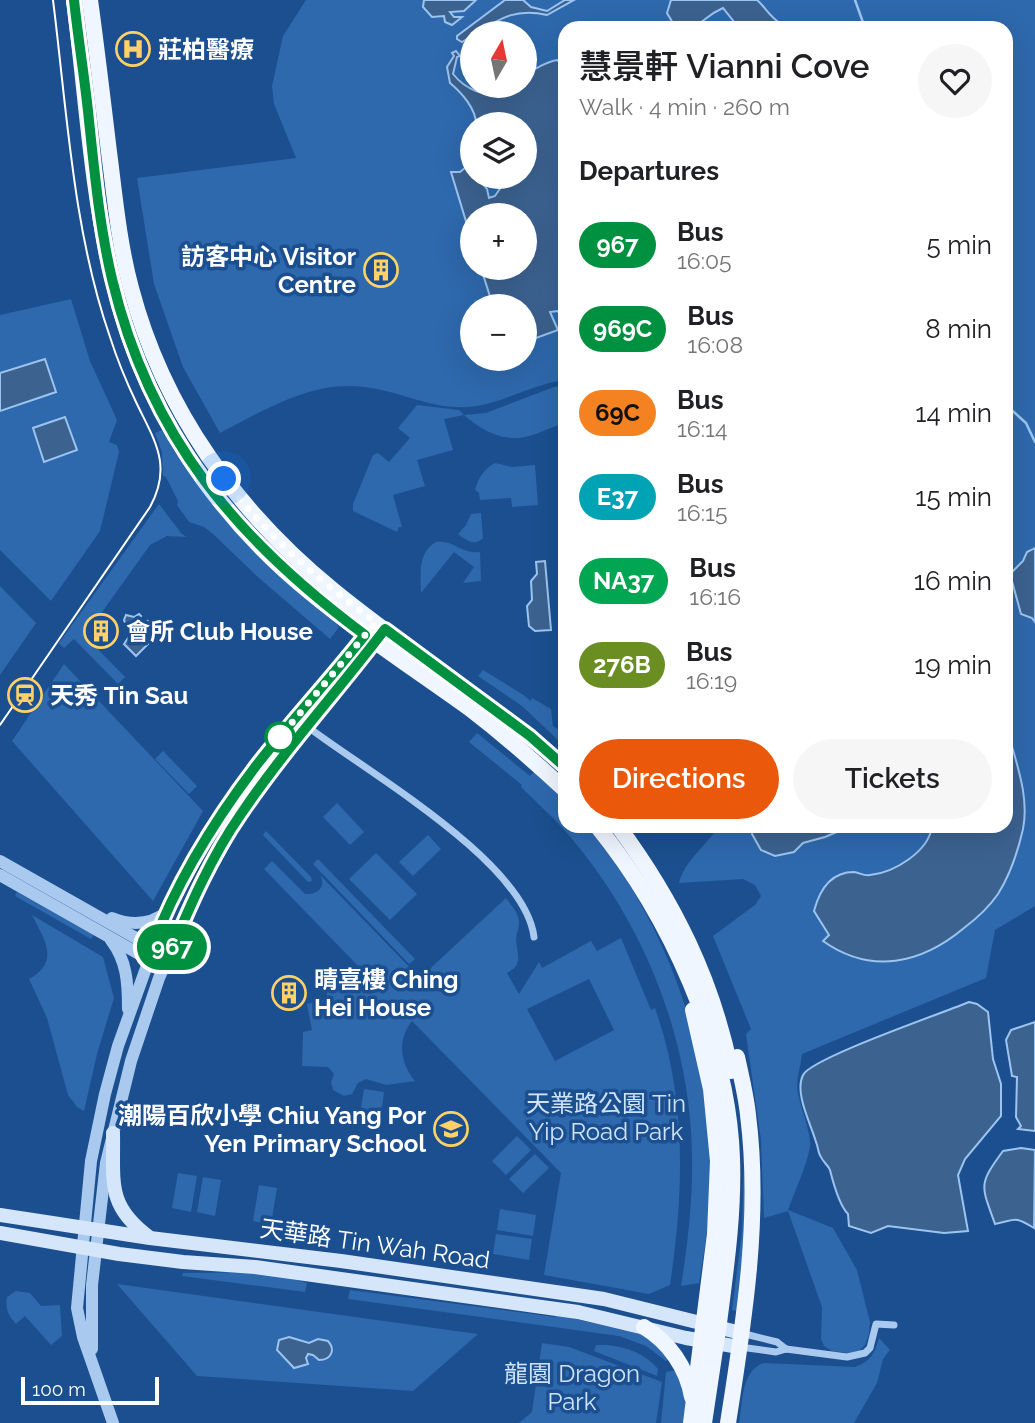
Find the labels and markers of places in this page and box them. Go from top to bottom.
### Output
hospital icon: 莊柏醫療 [114,30,152,68]
place label: 莊柏醫療 [158,35,254,64]
place label: 訪客中心 Visitor Centre [181,242,356,299]
building icon: 訪客中心 Visitor Centre [362,251,400,289]
building icon: 會所 Club House [82,612,120,650]
place label: 會所 Club House [126,617,313,646]
station icon: 天秀 Tin Sau [6,676,44,714]
place label: 天秀 Tin Sau [50,681,188,710]
unlabelled marker [265,722,295,752]
place label: 晴喜樓 Ching Hei House [314,965,459,1022]
building icon: 晴喜樓 Ching Hei House [270,974,308,1012]
place label: 潮陽百欣小學 Chiu Yang Por Yen Primary School [118,1101,426,1158]
school or university icon: 潮陽百欣小學 Chiu Yang Por Yen Primary School [432,1110,470,1148]

